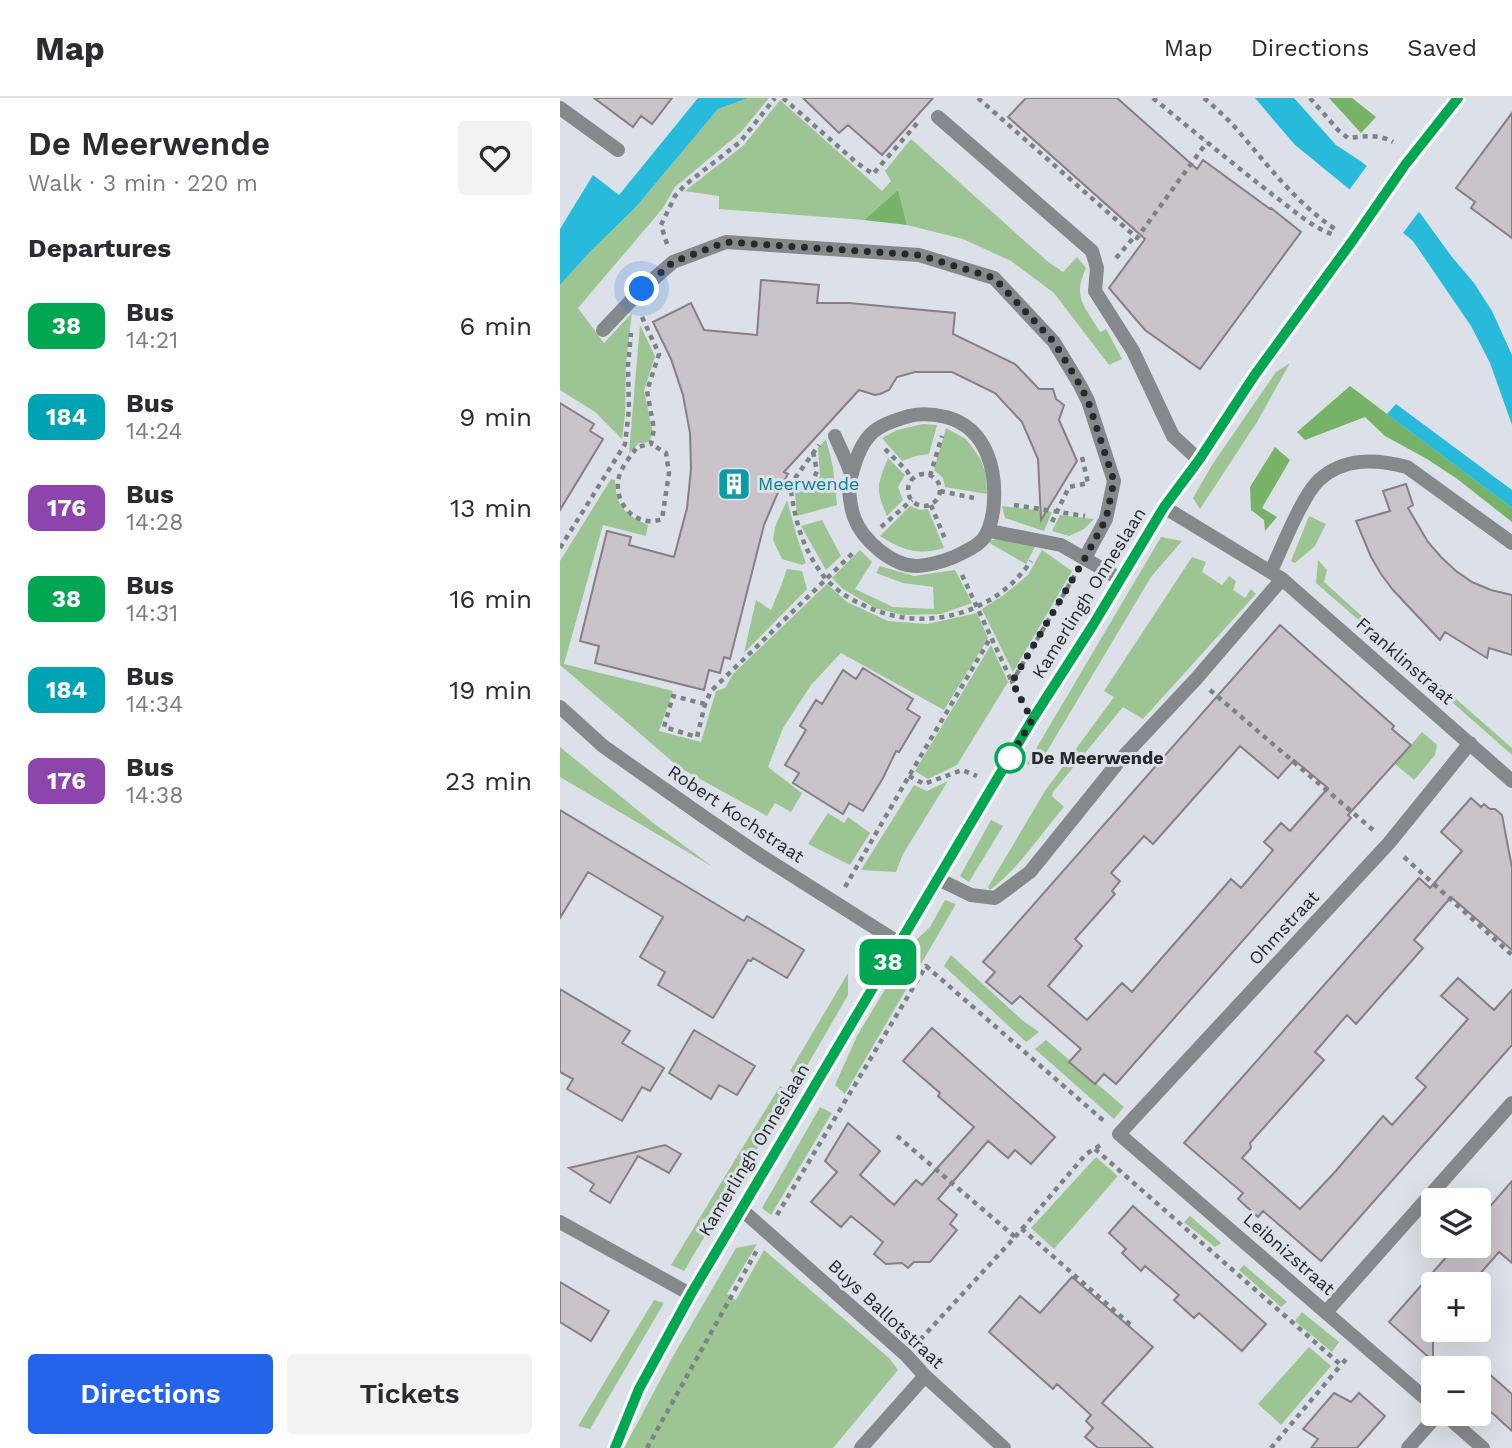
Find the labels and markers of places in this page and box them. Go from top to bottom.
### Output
building icon: Meerwende [715,465,753,503]
place label: Meerwende [758,473,859,494]
marker: De Meerwende [995,743,1025,773]
place label: De Meerwende [1031,747,1164,768]

